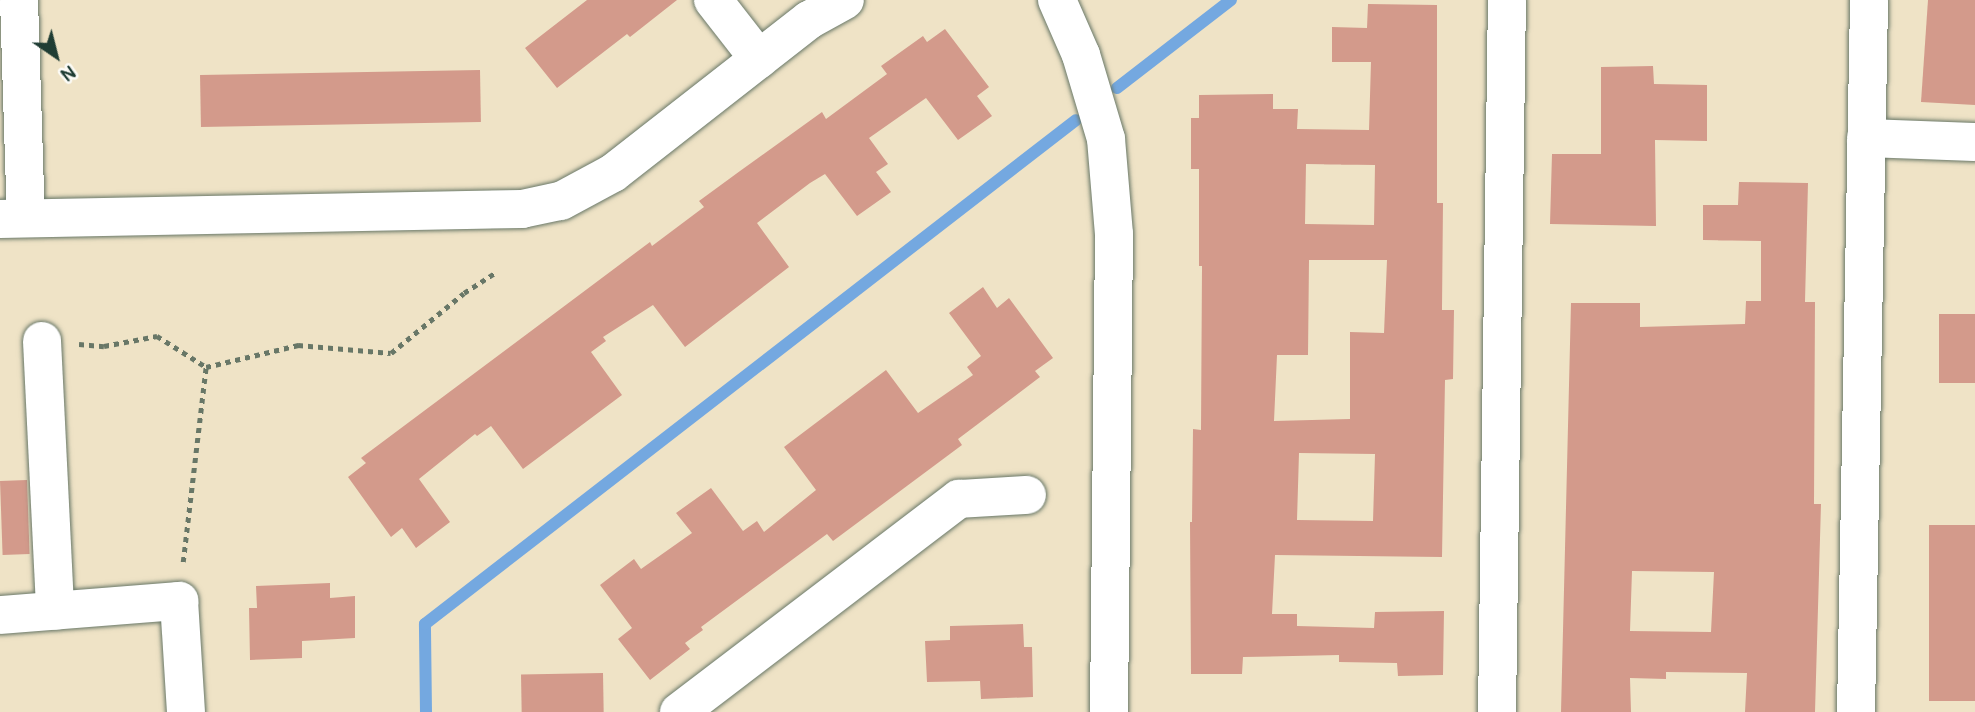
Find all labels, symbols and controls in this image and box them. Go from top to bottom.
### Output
north arrow [21,21,91,91]
text: N [56,60,80,87]

